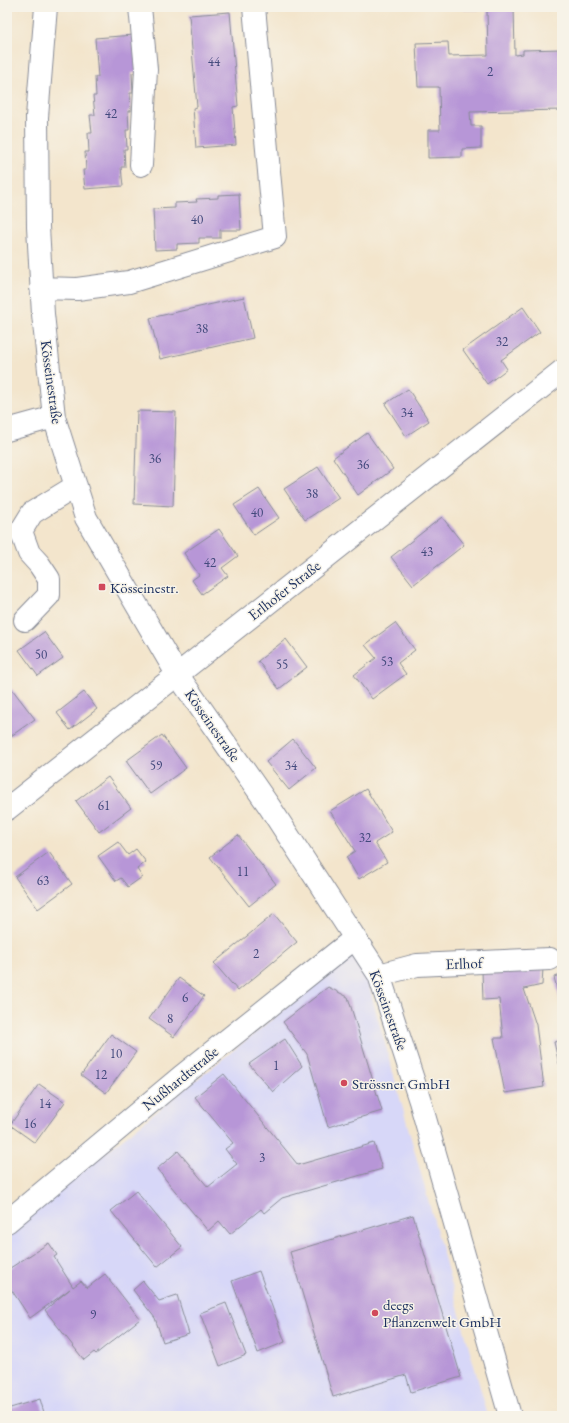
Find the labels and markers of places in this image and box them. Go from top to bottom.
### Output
place label: Kösseinestr. [110,578,179,597]
marker: Kösseinestr. [97,582,107,592]
place label: Strössner GmbH [352,1074,450,1093]
marker: Strössner GmbH [339,1078,349,1088]
place label: deegs Pflanzenwelt GmbH [383,1295,501,1331]
marker: deegs Pflanzenwelt GmbH [370,1308,380,1318]

